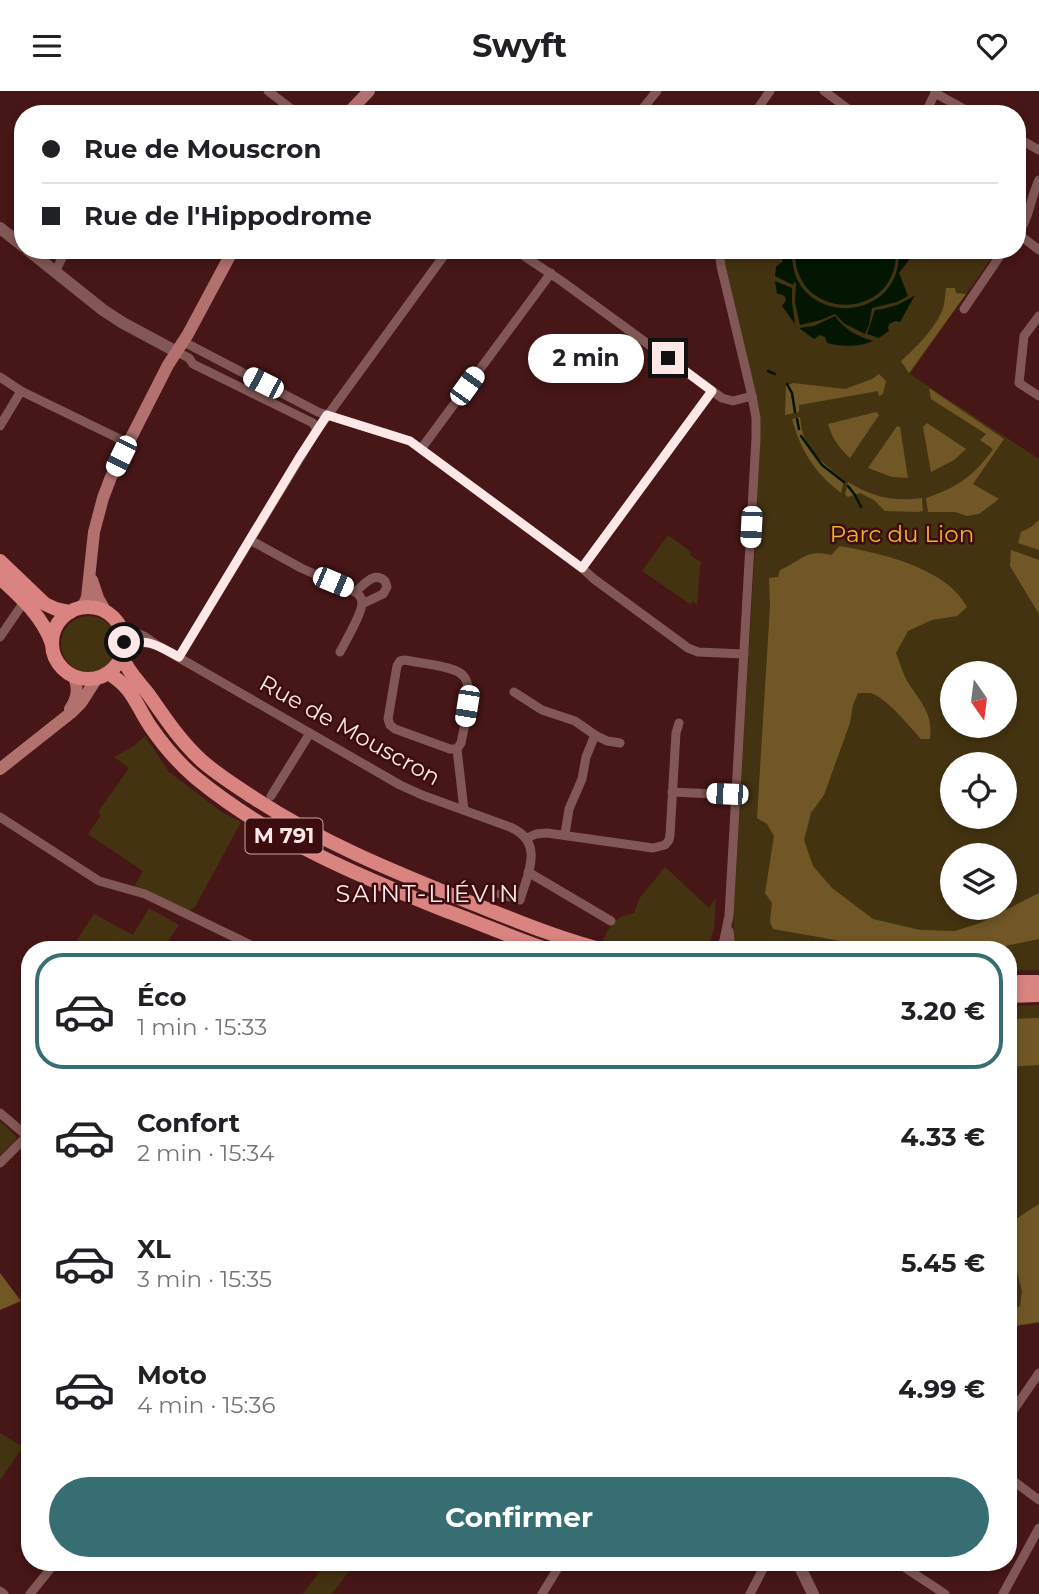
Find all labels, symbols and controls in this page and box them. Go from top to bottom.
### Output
text: Swyft [472,26,567,65]
icon: menu [28,27,66,65]
icon: heart [973,27,1011,65]
text: Rue de Mouscron [84,133,321,165]
text: Rue de l'Hippodrome [84,200,372,232]
callout: 2 min [528,334,644,383]
route end [652,342,684,374]
text: 2 min [552,344,620,372]
car [447,363,488,409]
car [240,364,287,402]
car [103,433,140,479]
car [740,505,763,549]
park label: Parc du Lion [830,520,974,548]
car [310,564,357,600]
route start [108,626,140,658]
north arrow [940,661,1017,739]
map controls [940,661,1017,920]
street label: Rue de Mouscron [255,669,445,791]
car [454,684,481,728]
button: locate [940,752,1017,829]
car [706,783,749,805]
road number: M 791 [246,819,322,853]
button: layers [940,843,1017,920]
district label: SAINT-LIÉVIN [335,879,521,908]
icon: car [53,980,116,1043]
text: Éco [137,981,187,1013]
text: 3.20 € [901,995,985,1027]
text: 1 min · 15:33 [137,1013,267,1041]
icon: car [53,1106,116,1169]
text: Confort [137,1107,240,1139]
text: 4.33 € [900,1121,985,1153]
text: 2 min · 15:34 [137,1139,274,1167]
icon: car [53,1232,116,1295]
text: XL [137,1233,171,1265]
text: 5.45 € [901,1247,985,1279]
text: 3 min · 15:35 [137,1265,272,1293]
icon: car [53,1358,116,1421]
text: Moto [137,1359,207,1391]
text: 4.99 € [898,1373,985,1405]
text: 4 min · 15:36 [137,1391,275,1419]
button: Confirmer [49,1477,989,1557]

